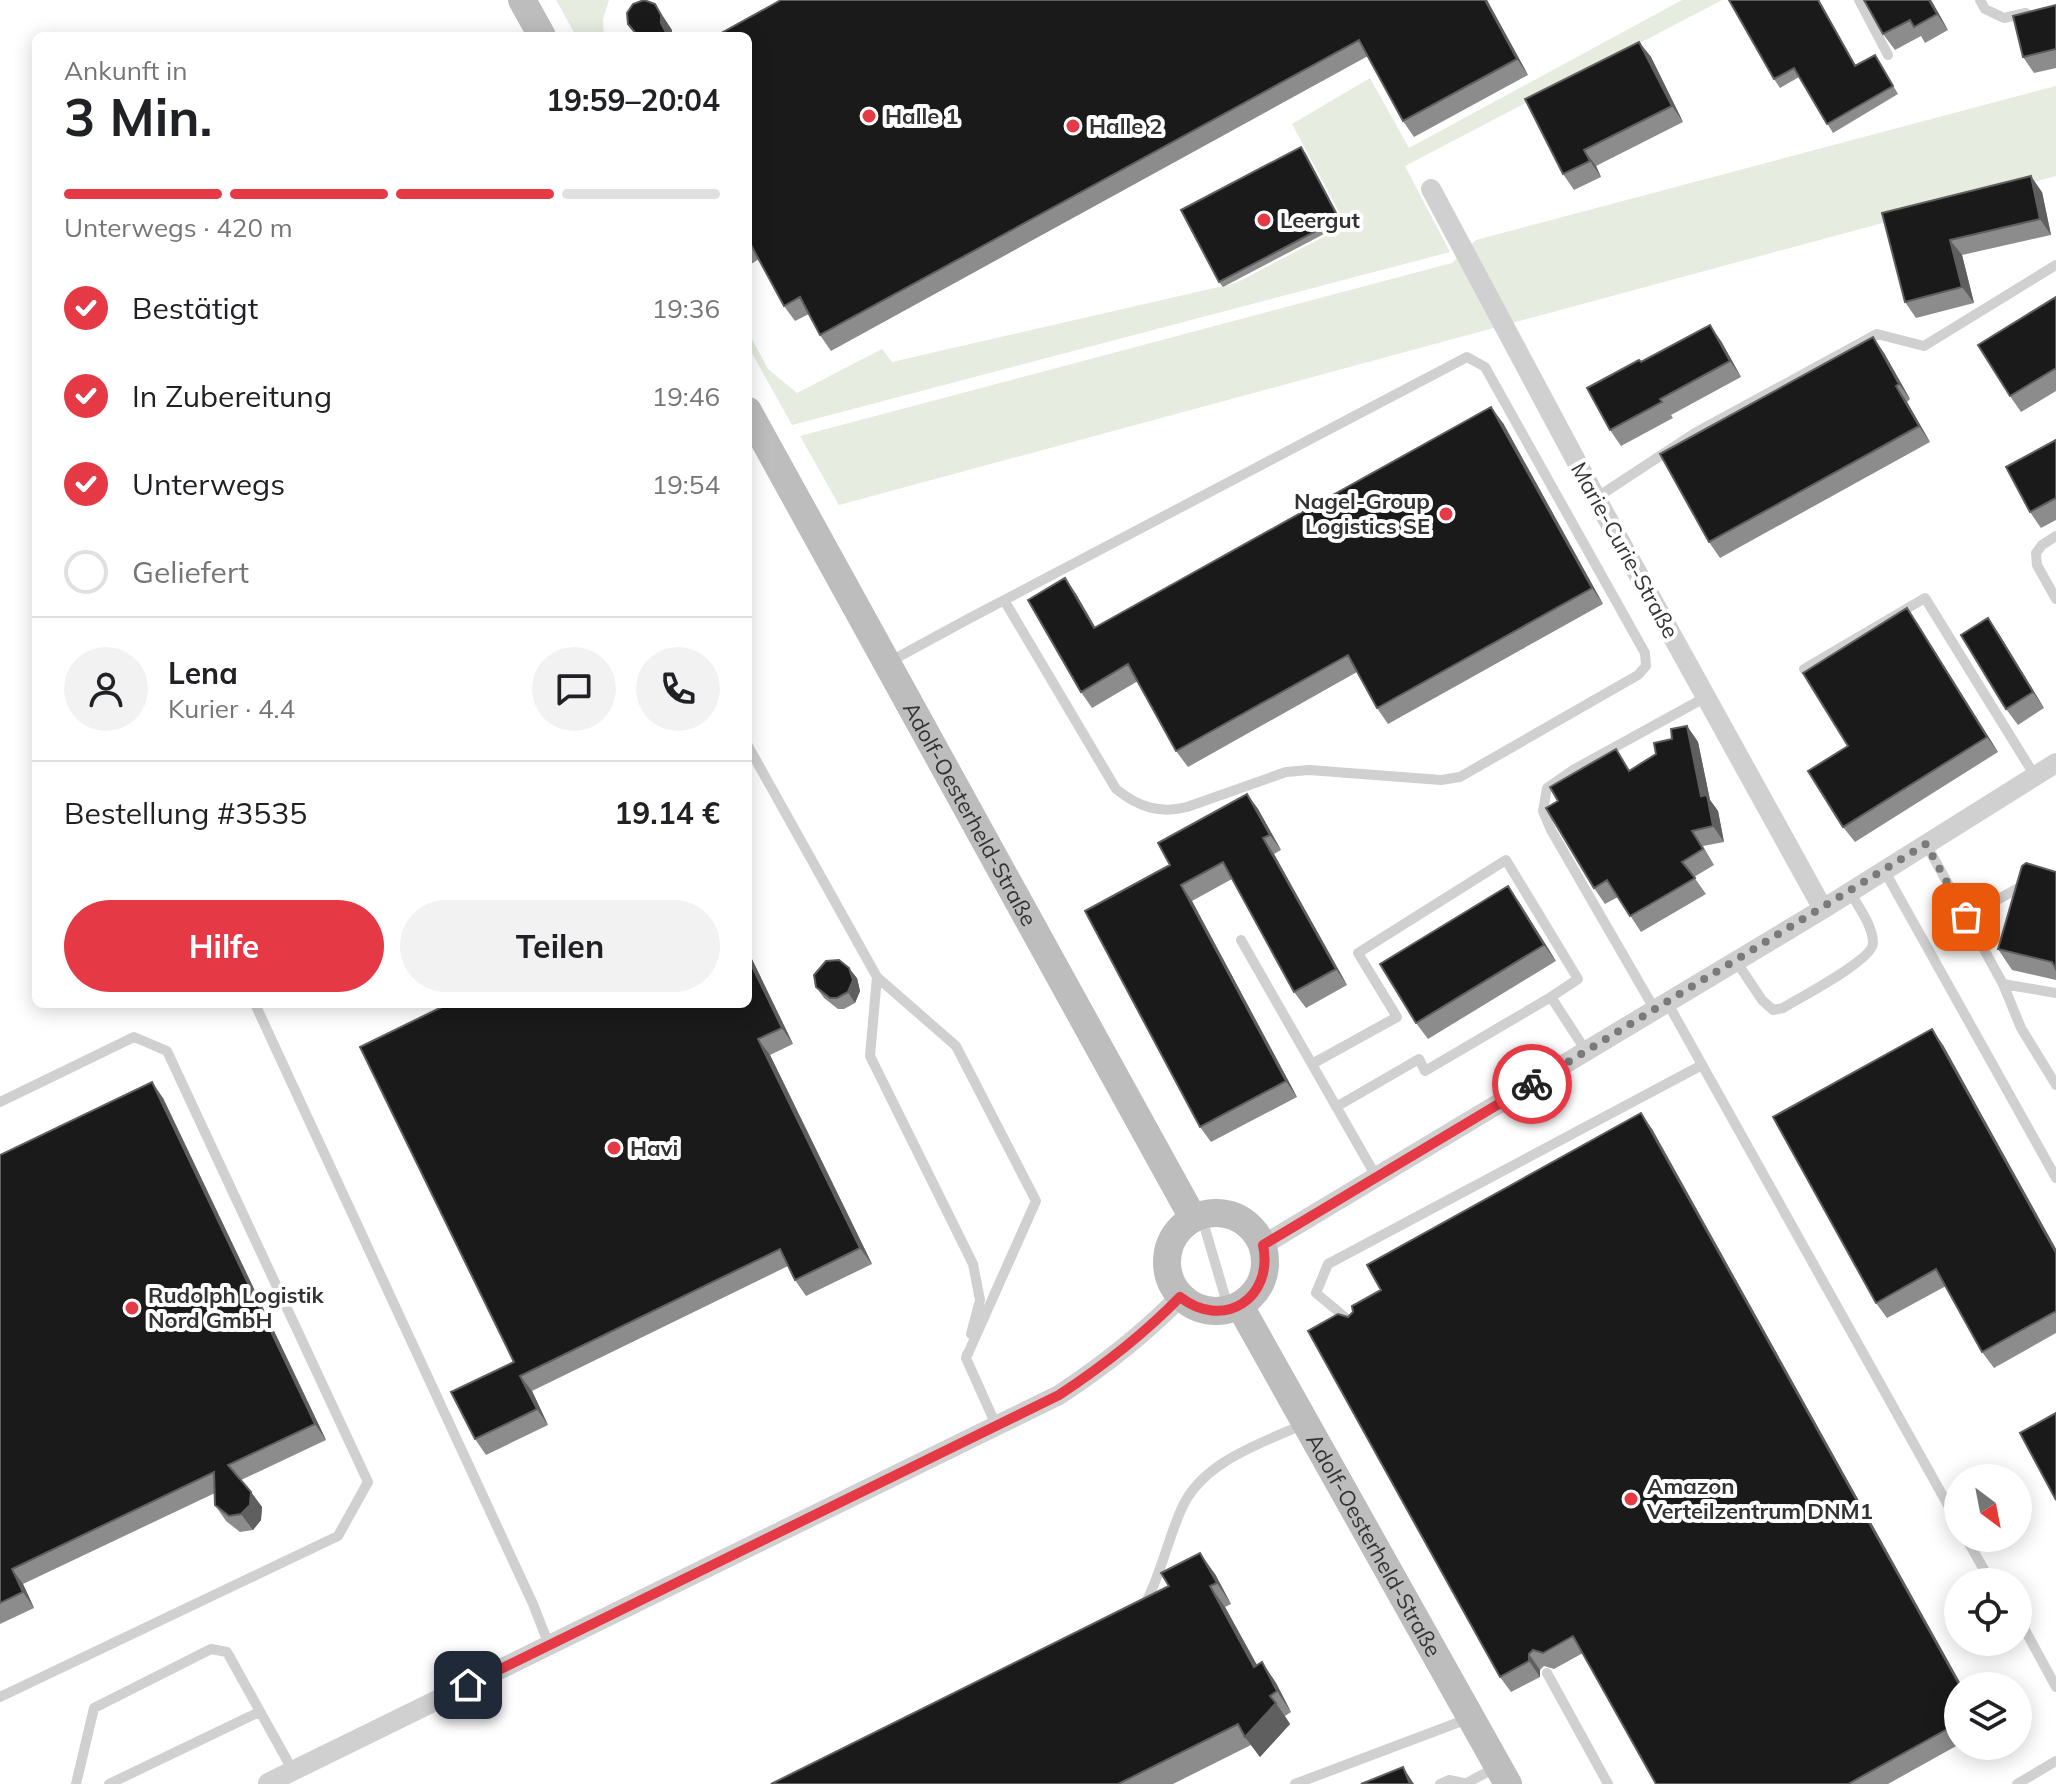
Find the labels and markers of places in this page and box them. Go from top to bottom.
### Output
place label: Halle 1 [885,102,958,130]
marker: Halle 1 [860,107,878,125]
place label: Halle 2 [1089,112,1162,140]
marker: Halle 2 [1064,117,1082,135]
place label: Leergut [1280,206,1360,234]
marker: Leergut [1255,211,1273,229]
place label: Nagel-Group Logistics SE [1294,487,1430,540]
marker: Nagel-Group Logistics SE [1437,505,1455,523]
pin [1932,883,2000,951]
place label: Havi [630,1134,678,1162]
marker: Havi [605,1139,623,1157]
place label: Rudolph Logistik Nord GmbH [148,1281,325,1334]
marker: Rudolph Logistik Nord GmbH [123,1299,141,1317]
place label: Amazon Verteilzentrum DNM1 [1646,1472,1873,1525]
marker: Amazon Verteilzentrum DNM1 [1622,1490,1640,1508]
pin [434,1651,502,1719]

